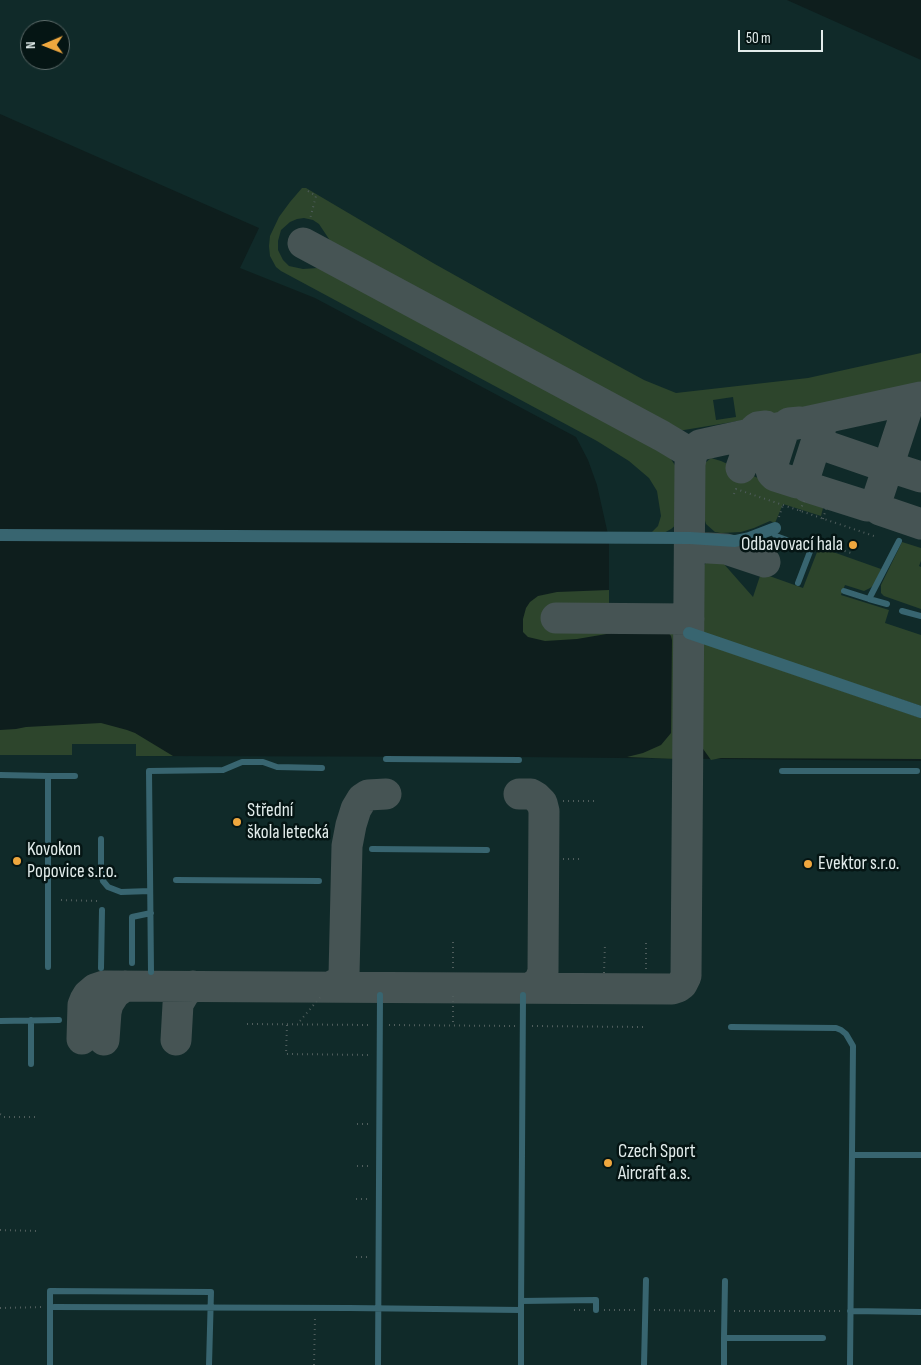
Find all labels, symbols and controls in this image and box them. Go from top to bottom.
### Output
north arrow [20,20,70,70]
scale bar [741,20,826,52]
text: 50 m [746,29,771,48]
text: N [22,41,39,49]
place label: Odbavovací hala [741,534,843,556]
marker: Odbavovací hala [847,539,859,551]
place label: Střední škola letecká [247,800,329,844]
marker: Střední škola letecká [231,816,243,828]
place label: Kovokon Popovice s.r.o. [27,839,117,883]
place label: Evektor s.r.o. [818,853,899,875]
marker: Kovokon Popovice s.r.o. [11,855,23,867]
marker: Evektor s.r.o. [802,858,814,870]
place label: Czech Sport Aircraft a.s. [618,1141,695,1185]
marker: Czech Sport Aircraft a.s. [602,1157,614,1169]

